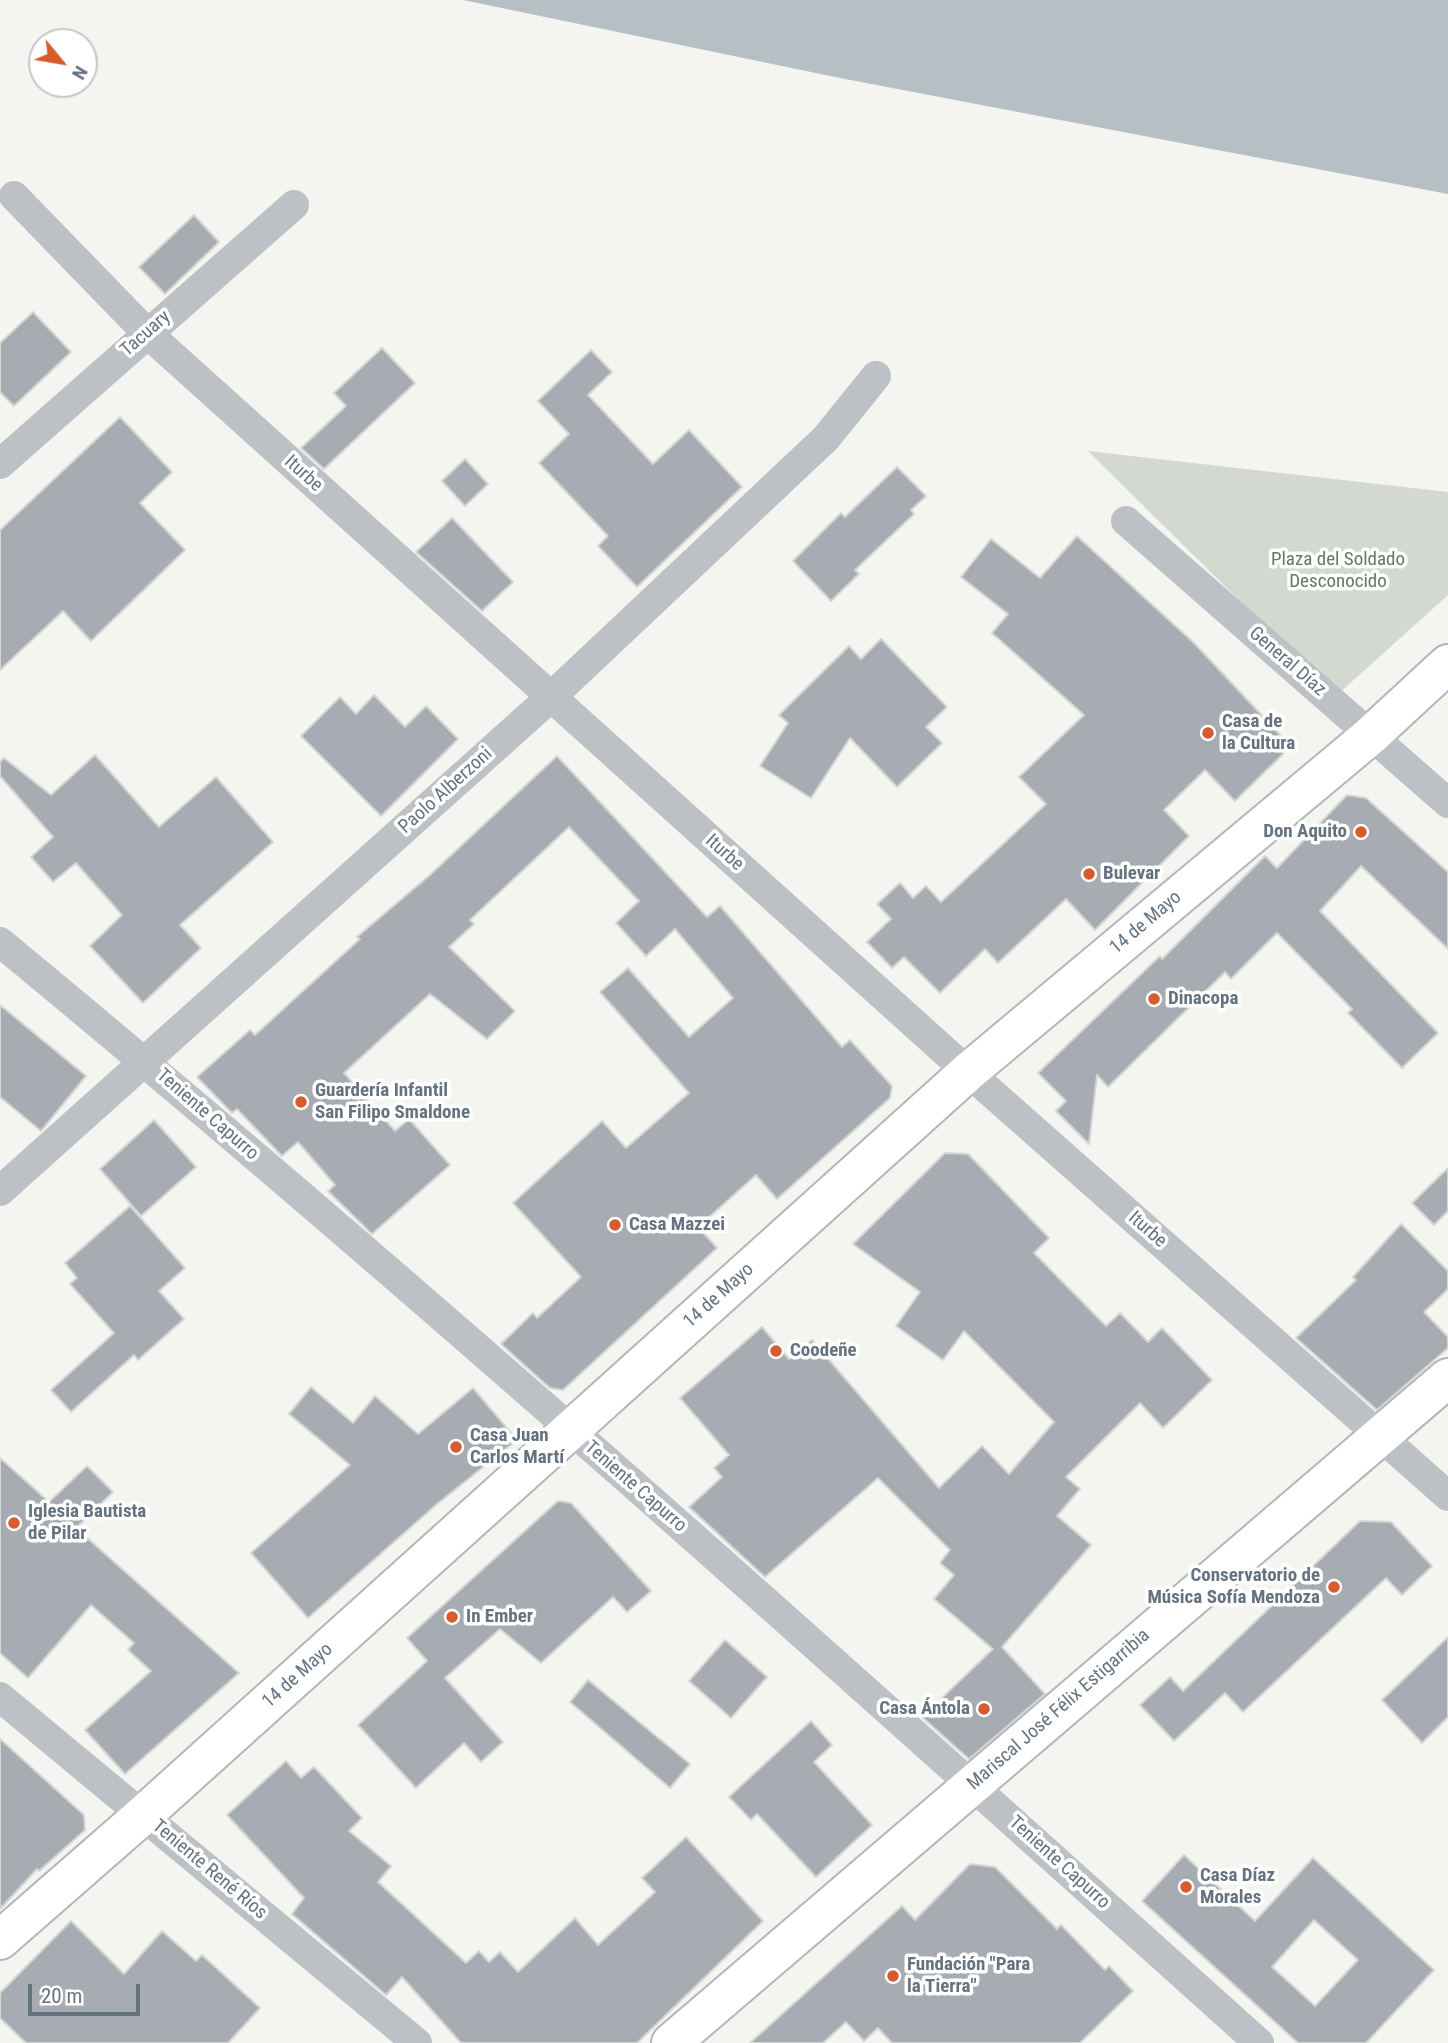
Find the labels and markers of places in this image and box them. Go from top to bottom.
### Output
place label: Casa de la Cultura [1222,711,1295,755]
marker: Casa de la Cultura [1200,725,1216,741]
place label: Don Aquito [1263,821,1347,843]
marker: Don Aquito [1353,824,1369,840]
place label: Bulevar [1103,863,1160,885]
marker: Bulevar [1081,866,1097,882]
place label: Dinacopa [1168,988,1238,1010]
marker: Dinacopa [1146,991,1162,1007]
place label: Guardería Infantil San Filipo Smaldone [315,1080,470,1124]
marker: Guardería Infantil San Filipo Smaldone [293,1094,309,1110]
place label: Casa Mazzei [629,1214,725,1236]
marker: Casa Mazzei [607,1217,623,1233]
place label: Coodeñe [790,1340,857,1362]
marker: Coodeñe [768,1343,784,1359]
place label: Casa Juan Carlos Martí [470,1425,564,1469]
marker: Casa Juan Carlos Martí [448,1439,464,1455]
place label: Iglesia Bautista de Pilar [28,1501,146,1545]
marker: Iglesia Bautista de Pilar [6,1515,22,1531]
place label: Conservatorio de Música Sofía Mendoza [1147,1565,1320,1609]
marker: Conservatorio de Música Sofía Mendoza [1326,1579,1342,1595]
place label: In Ember [466,1606,533,1628]
marker: In Ember [444,1609,460,1625]
place label: Casa Ántola [879,1698,970,1720]
marker: Casa Ántola [976,1701,992,1717]
place label: Casa Díaz Morales [1200,1865,1275,1909]
marker: Casa Díaz Morales [1178,1879,1194,1895]
place label: Fundación "Para la Tierra" [907,1954,1030,1998]
marker: Fundación "Para la Tierra" [885,1968,901,1984]

